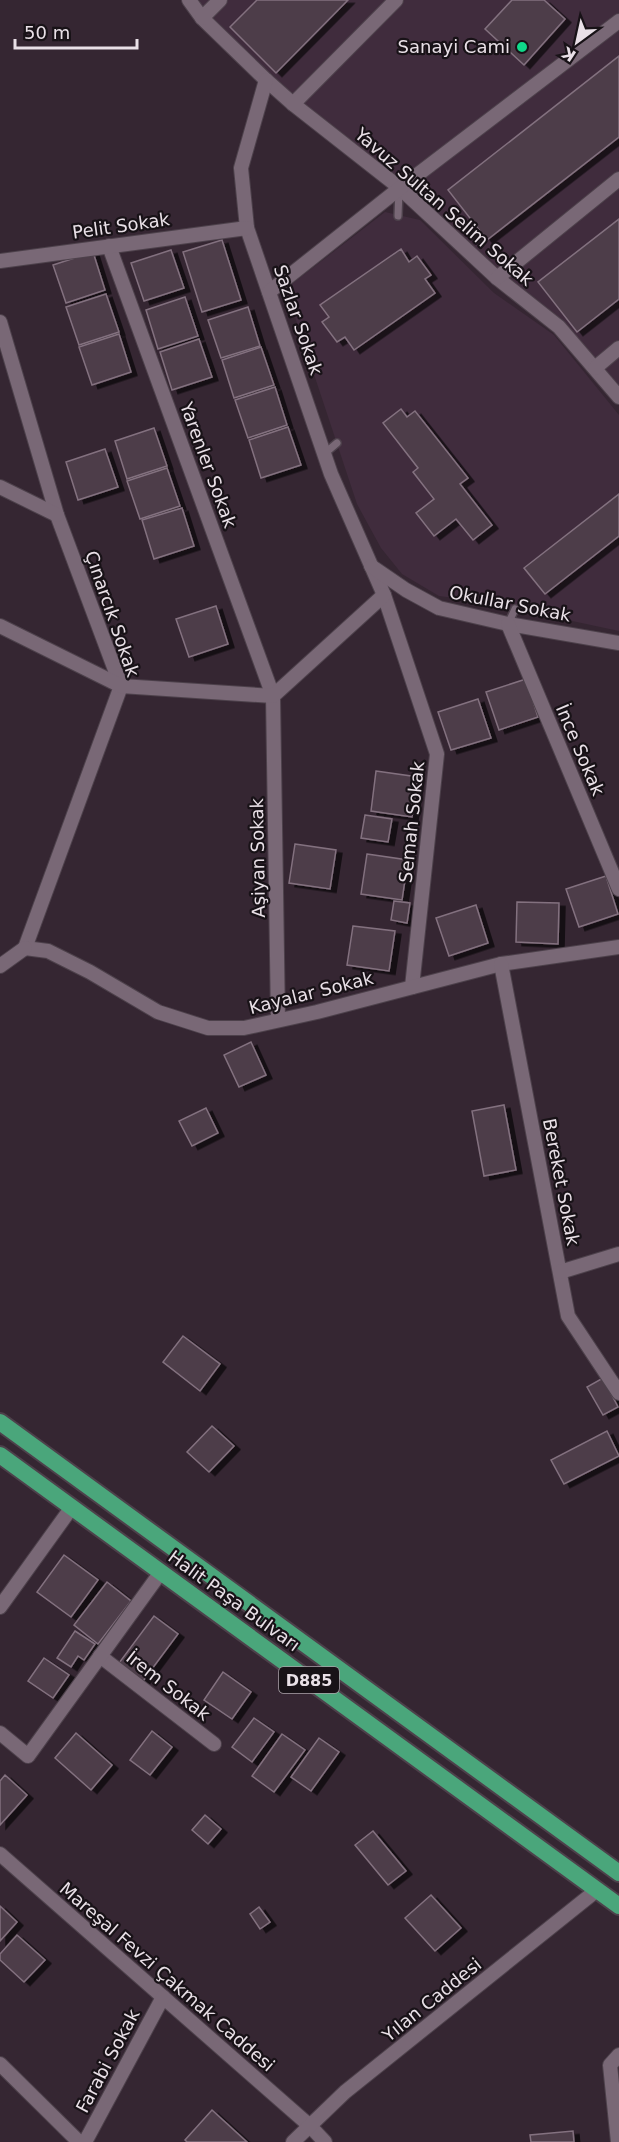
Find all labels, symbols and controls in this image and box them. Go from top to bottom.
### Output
scale bar [15,12,136,50]
north arrow [547,12,607,72]
text: 50 m [24,22,70,43]
place label: Sanayi Cami [398,36,510,57]
marker: Sanayi Cami [515,40,529,54]
text: K [558,42,579,66]
street label: Yavuz Sultan Selim Sokak [350,123,538,290]
street label: Pelit Sokak [71,208,172,243]
street label: Sazlar Sokak [270,262,327,378]
street label: Yarenler Sokak [176,398,241,531]
street label: Çınarcık Sokak [81,548,144,680]
street label: Okullar Sokak [447,581,573,626]
street label: İnce Sokak [552,701,609,799]
street label: Semah Sokak [395,760,428,884]
street label: Aşiyan Sokak [246,798,269,918]
street label: Kayalar Sokak [247,967,376,1018]
street label: Bereket Sokak [539,1117,584,1248]
street label: Halit Paşa Bulvarı [164,1546,304,1655]
street label: İrem Sokak [122,1646,215,1725]
road number: D885 [279,1667,339,1693]
street label: Mareşal Fevzi Çakmak Caddesi [56,1878,279,2076]
street label: Yılan Caddesi [377,1953,485,2046]
street label: Farabi Sokak [71,2005,144,2116]

